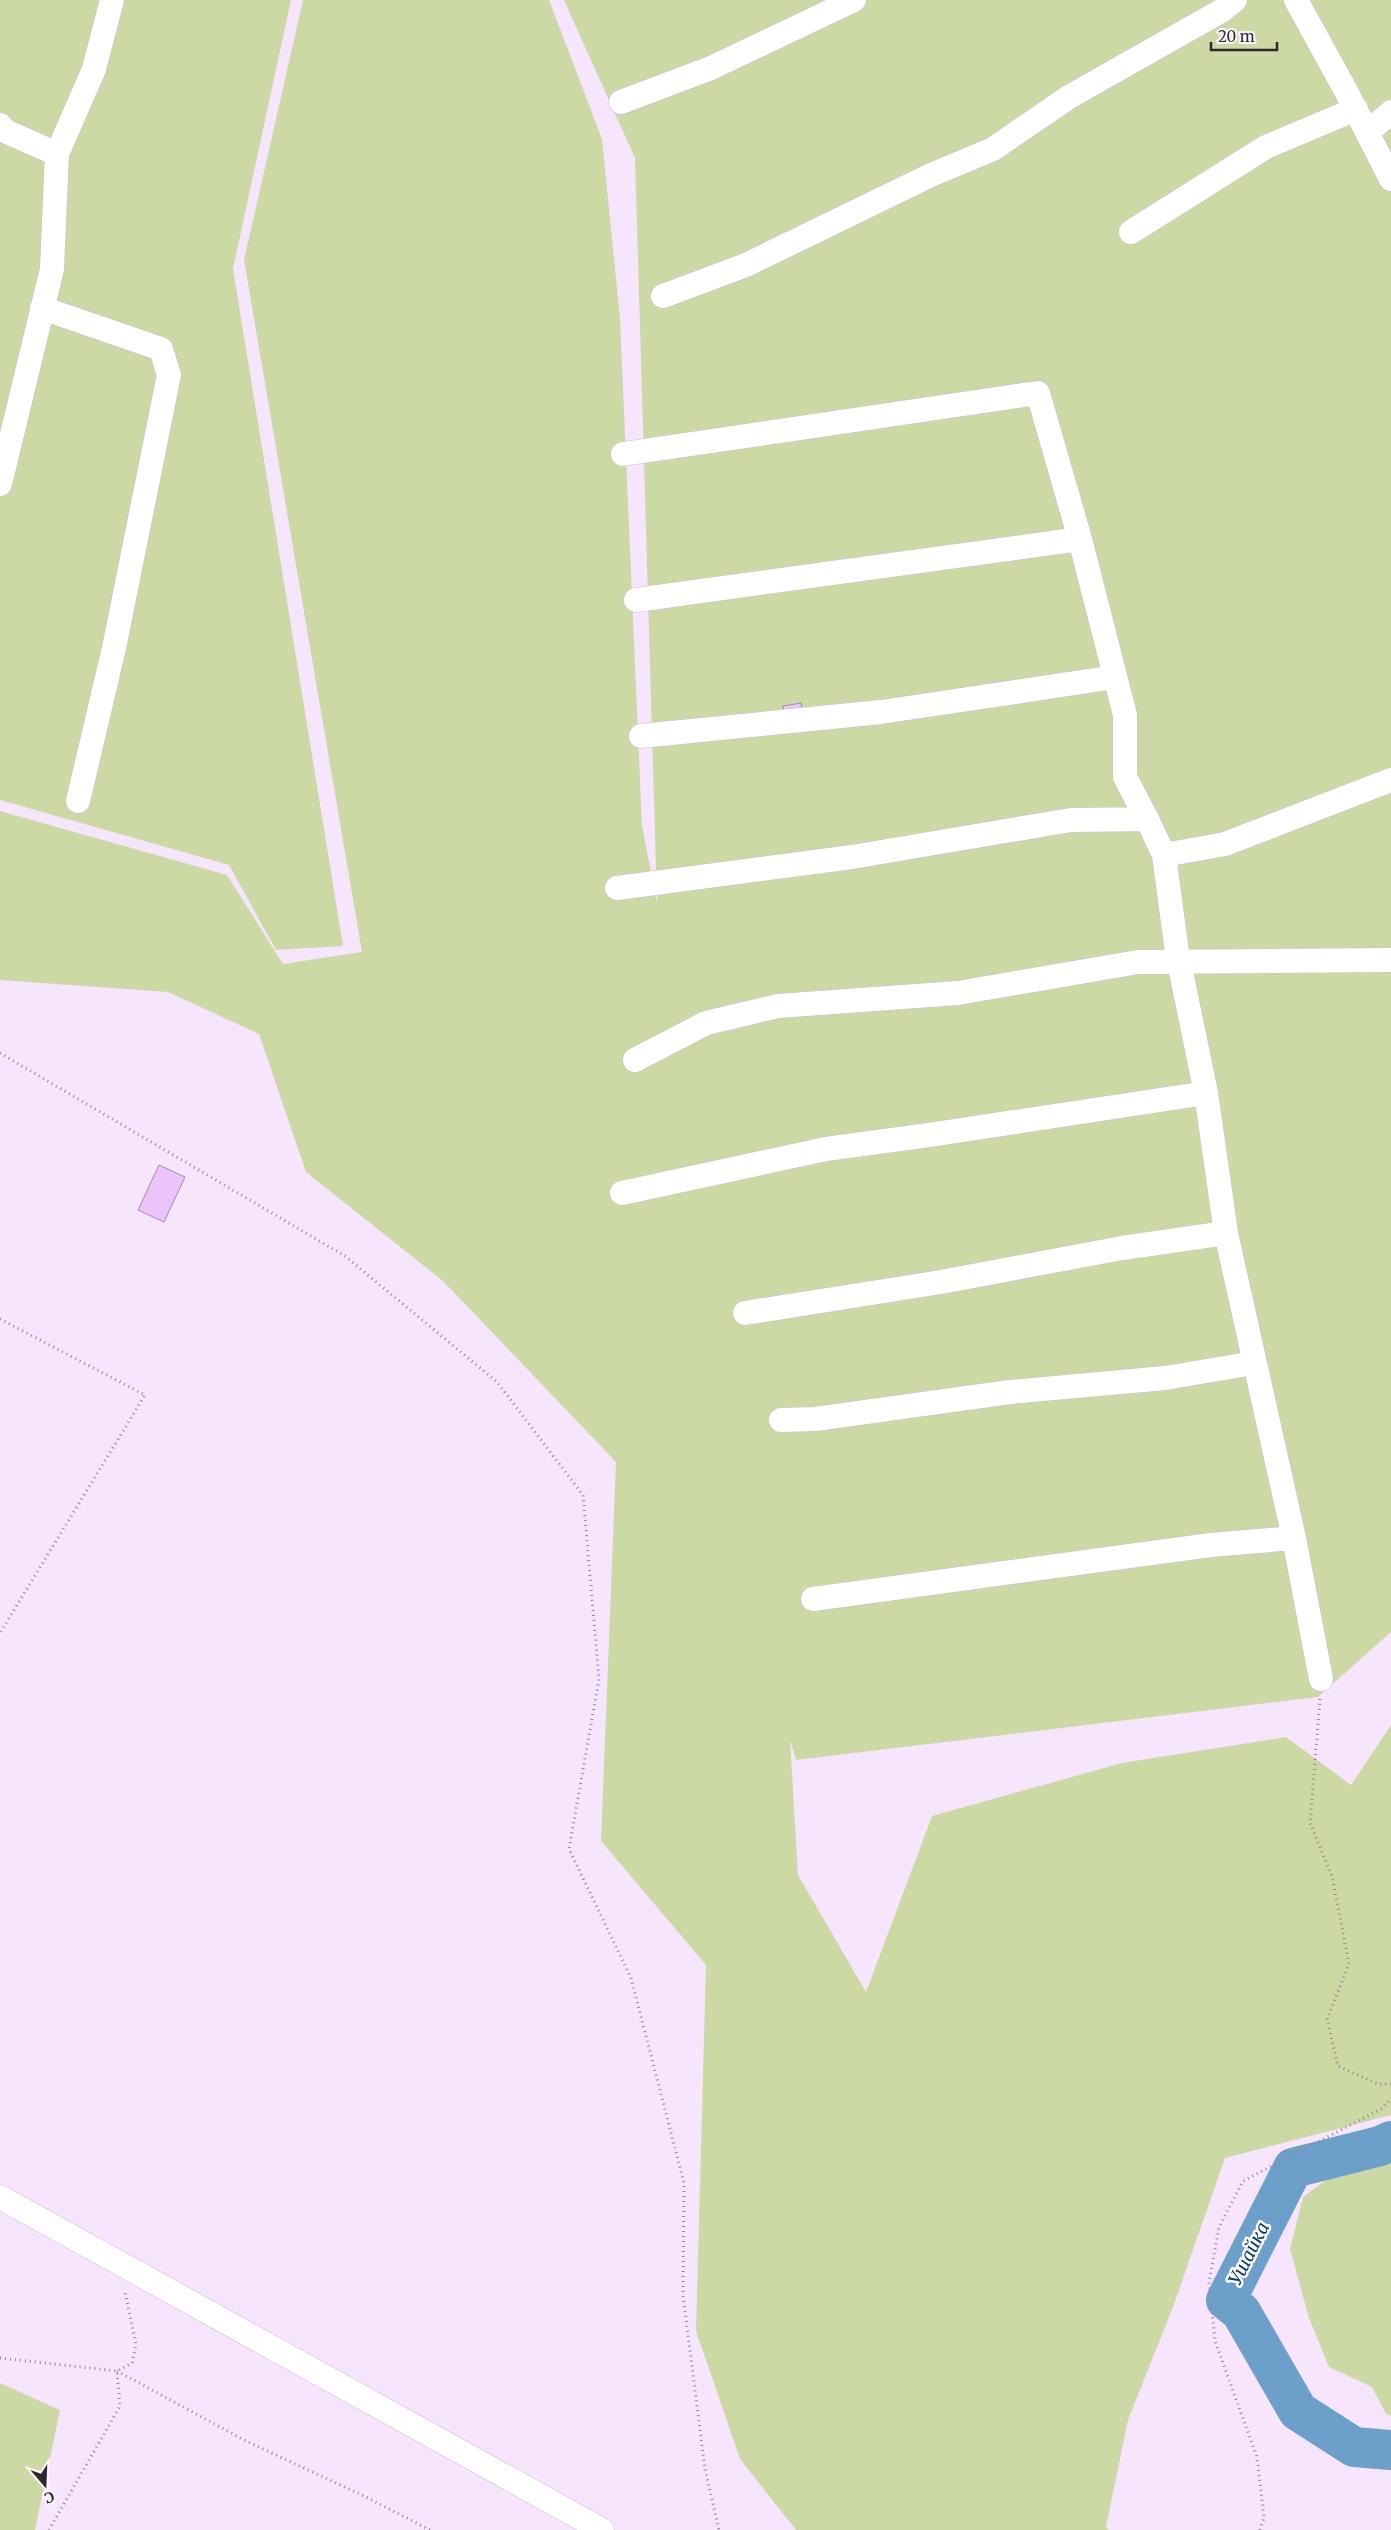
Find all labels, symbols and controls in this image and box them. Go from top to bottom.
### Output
scale bar [1211,20,1277,52]
text: 20 m [1218,27,1255,46]
water label: Ушайка [1223,2218,1274,2289]
north arrow [20,2460,70,2510]
text: С [42,2487,57,2507]

